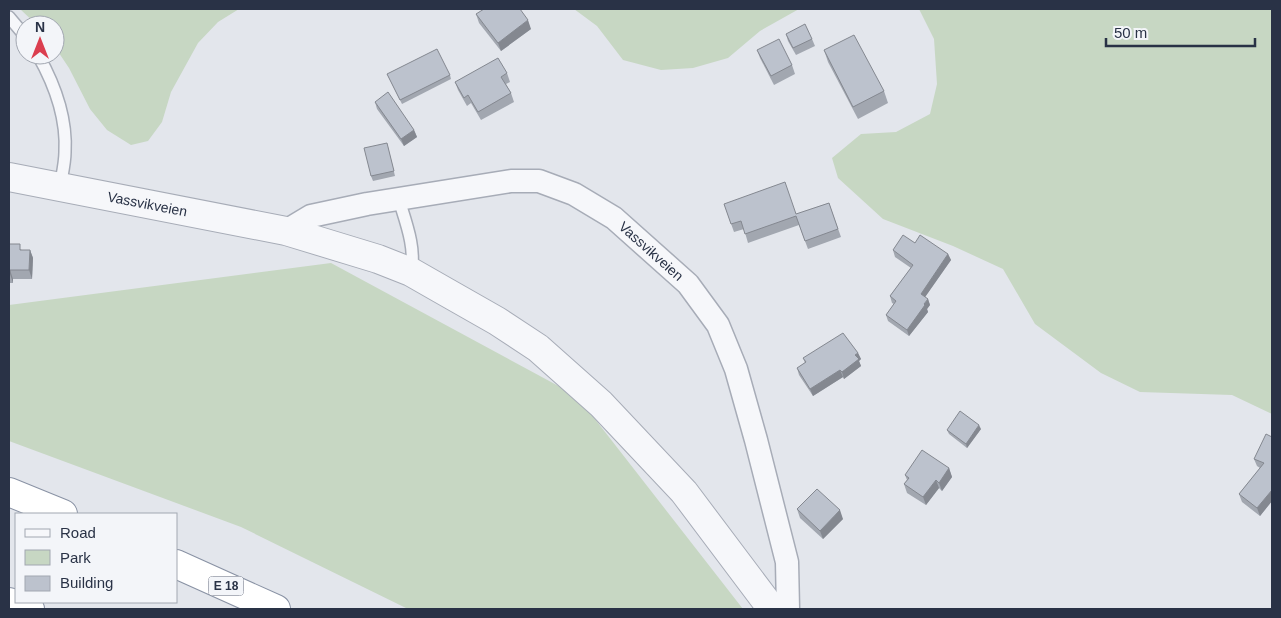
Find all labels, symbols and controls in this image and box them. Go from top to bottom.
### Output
north arrow [15,15,65,65]
scale bar [1106,15,1255,47]
text: N [35,19,45,35]
text: 50 m [1114,24,1147,41]
street label: Vassvikveien [106,188,189,220]
street label: Vassvikveien [616,218,687,284]
legend [15,513,178,603]
text: Road [60,524,96,541]
text: Park [60,549,91,566]
text: Building [60,574,113,591]
road number: E 18 [208,576,244,596]

